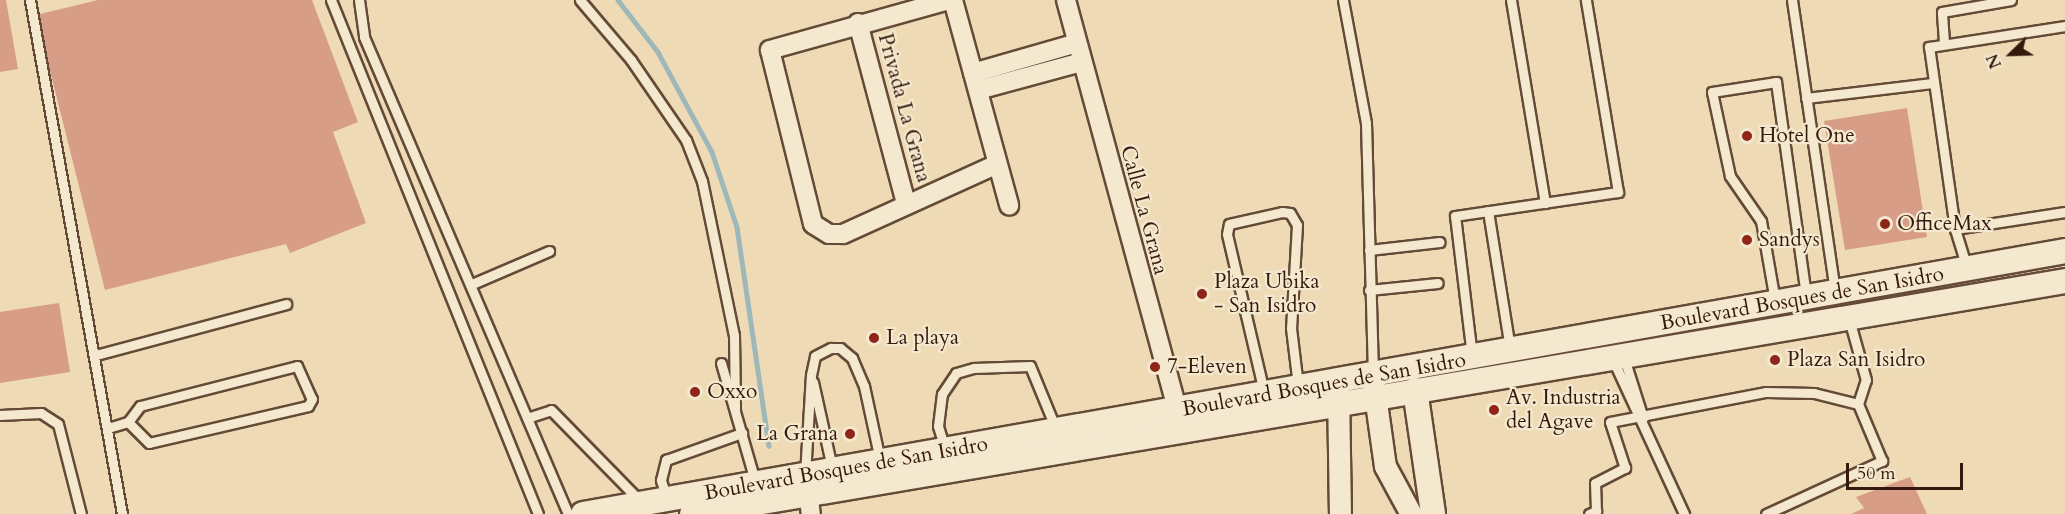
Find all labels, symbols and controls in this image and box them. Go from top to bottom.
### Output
north arrow [1981,24,2041,84]
street label: Privada La Grana [872,31,936,185]
text: N [1982,50,2007,72]
place label: Hotel One [1759,123,1855,149]
marker: Hotel One [1740,129,1754,143]
street label: Calle La Grana [1115,143,1173,277]
place label: OfficeMax [1897,211,1992,237]
marker: OfficeMax [1878,217,1892,231]
place label: Sandys [1759,227,1820,253]
marker: Sandys [1740,233,1754,247]
street label: Boulevard Bosques de San Isidro [1658,262,1946,336]
place label: Plaza Ubika - San Isidro [1214,269,1320,319]
marker: Plaza Ubika - San Isidro [1195,287,1209,301]
place label: La playa [886,325,959,351]
marker: La playa [867,331,881,345]
place label: Plaza San Isidro [1787,347,1925,373]
street label: Boulevard Bosques de San Isidro [1180,348,1468,422]
marker: Plaza San Isidro [1768,353,1782,367]
place label: 7-Eleven [1167,354,1247,380]
marker: 7-Eleven [1148,360,1162,374]
place label: Oxxo [707,379,757,405]
marker: Oxxo [688,385,702,399]
place label: Av. Industria del Agave [1506,385,1621,435]
marker: Av. Industria del Agave [1487,403,1501,417]
place label: La Grana [756,421,838,447]
marker: La Grana [843,427,857,441]
street label: Boulevard Bosques de San Isidro [702,432,990,506]
scale bar [1849,451,1966,489]
text: 50 m [1857,461,1896,486]

